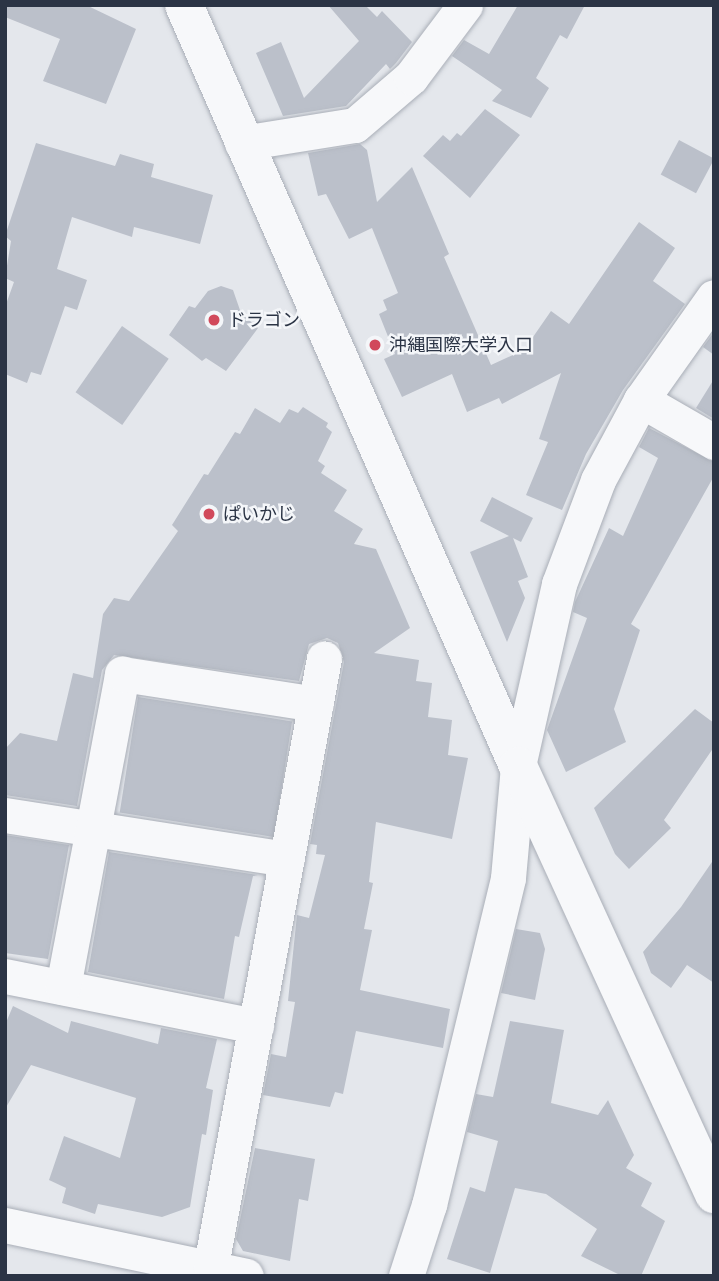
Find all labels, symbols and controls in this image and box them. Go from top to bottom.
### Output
place label: ドラゴン [228,309,300,331]
marker: ドラゴン [206,312,222,328]
place label: 沖縄国際大学入口 [389,334,533,356]
marker: 沖縄国際大学入口 [367,337,383,353]
place label: ぱいかじ [223,503,295,525]
marker: ぱいかじ [201,506,217,522]

